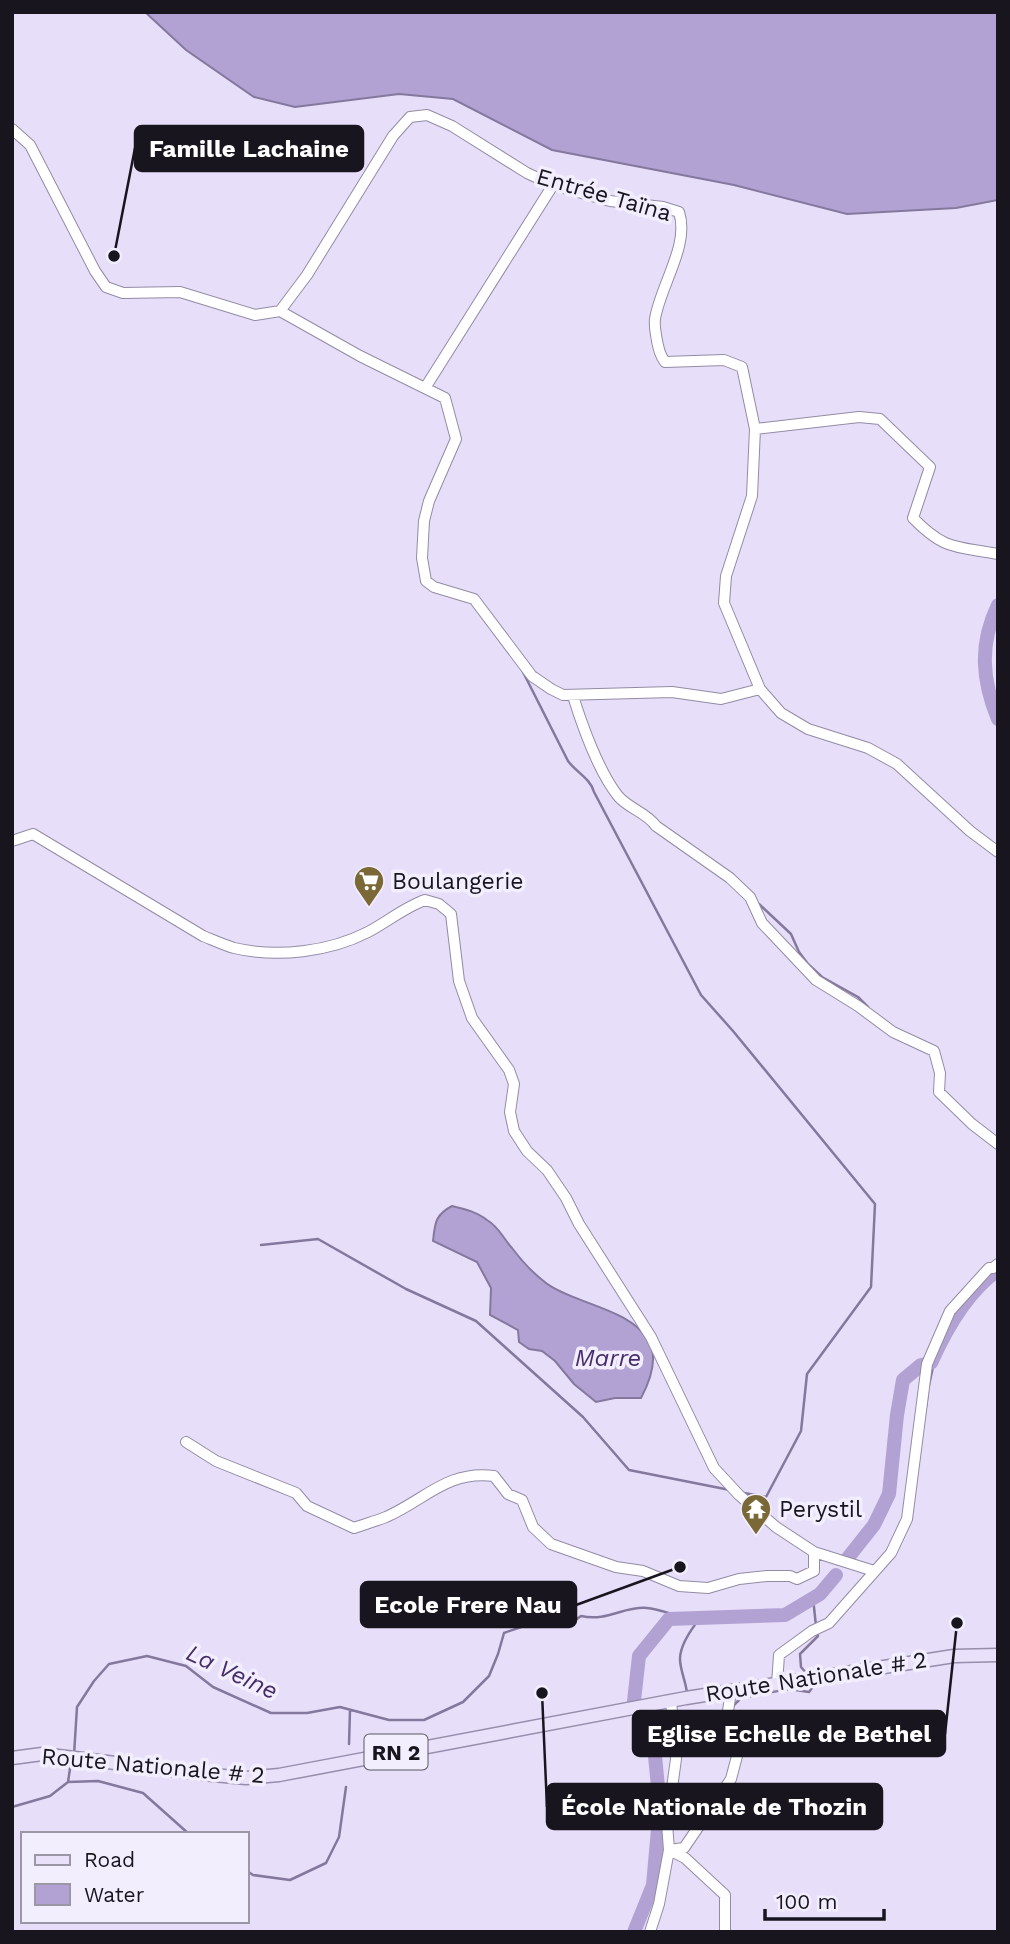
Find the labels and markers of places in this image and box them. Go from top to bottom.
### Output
callout: Famille Lachaine [135,126,363,171]
supermarket icon: Boulangerie [352,864,386,908]
place label: Boulangerie [392,868,524,895]
temple icon: Perystil [739,1492,773,1536]
place label: Perystil [779,1496,862,1523]
callout: Ecole Frere Nau [361,1582,576,1627]
callout: Eglise Echelle de Bethel [633,1711,945,1756]
callout: École Nationale de Thozin [547,1784,882,1829]

